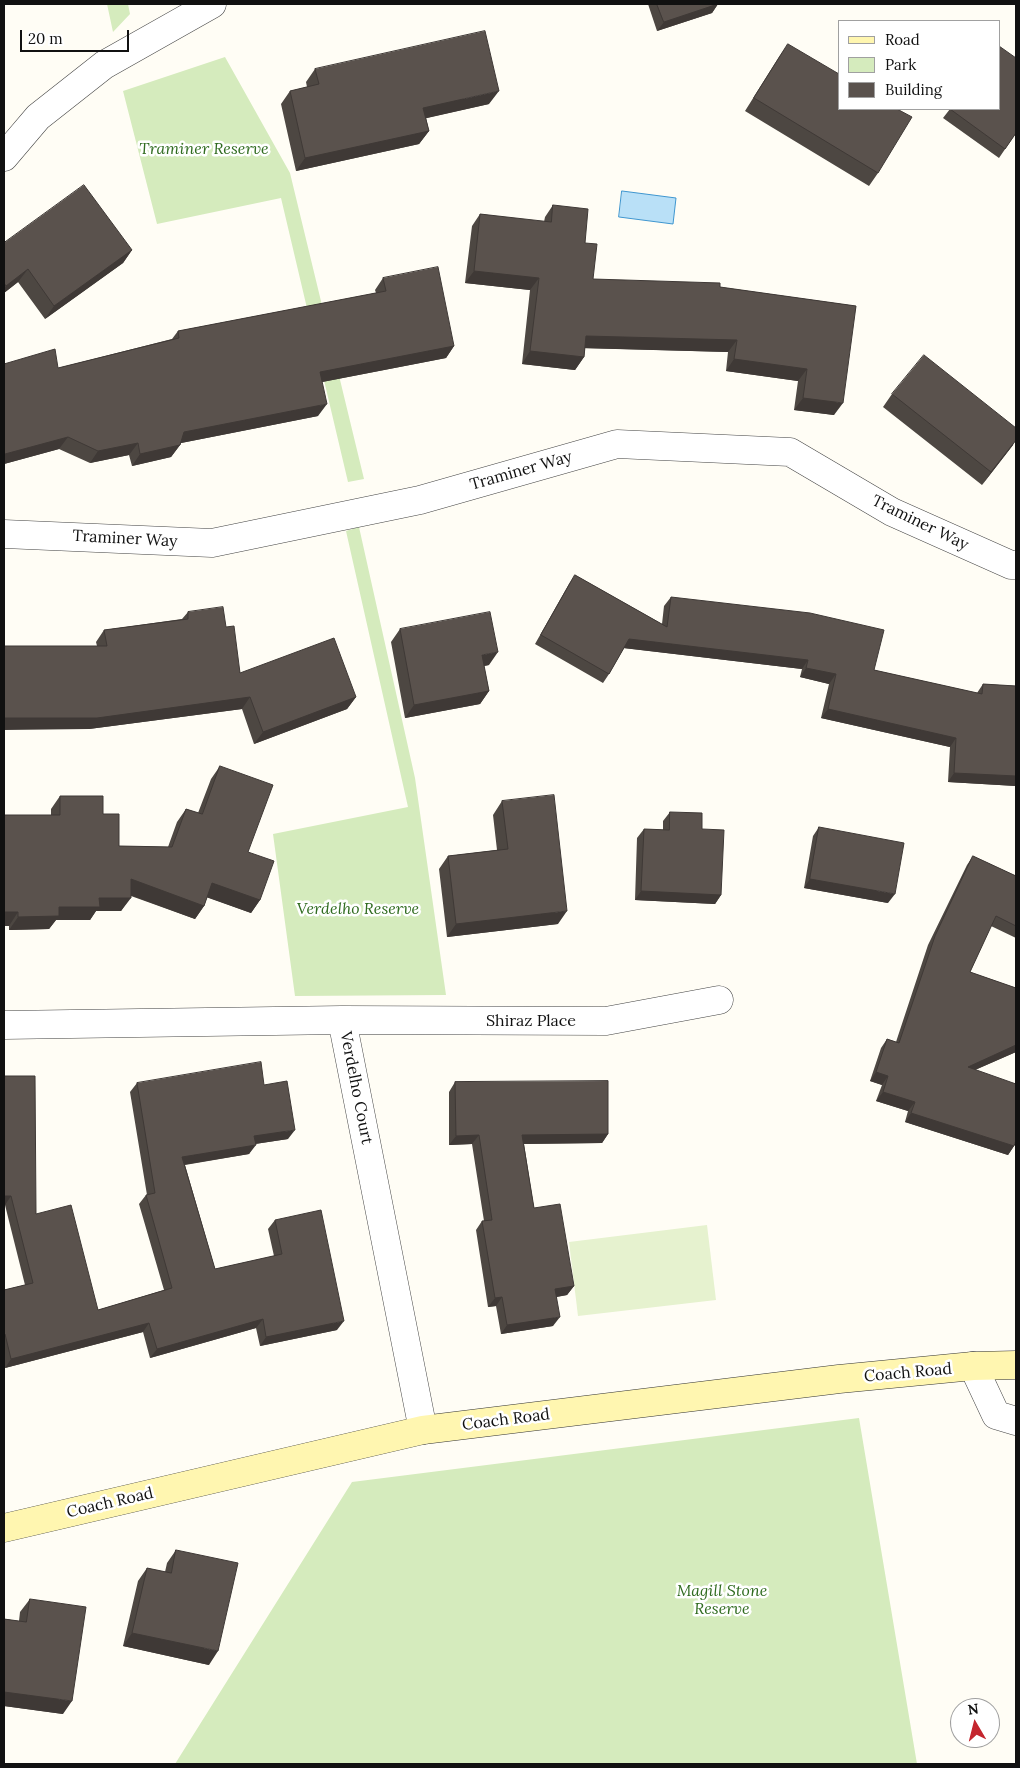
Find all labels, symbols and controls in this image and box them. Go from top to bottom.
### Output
scale bar [22,20,131,52]
legend [838,20,1000,110]
text: 20 m [28,29,63,48]
text: Road [885,30,920,49]
text: Park [885,55,916,74]
text: Building [885,80,942,99]
park label: Traminer Reserve [139,139,269,159]
street label: Traminer Way [468,447,574,495]
street label: Traminer Way [869,491,971,555]
street label: Traminer Way [72,527,178,551]
park label: Verdelho Reserve [297,899,419,919]
street label: Shiraz Place [486,1011,576,1031]
street label: Verdelho Court [336,1030,376,1146]
street label: Coach Road [863,1360,953,1386]
street label: Coach Road [461,1405,551,1435]
street label: Coach Road [65,1484,155,1522]
park label: Magill Stone Reserve [677,1581,767,1619]
north arrow [950,1698,1000,1748]
text: N [966,1699,980,1719]

